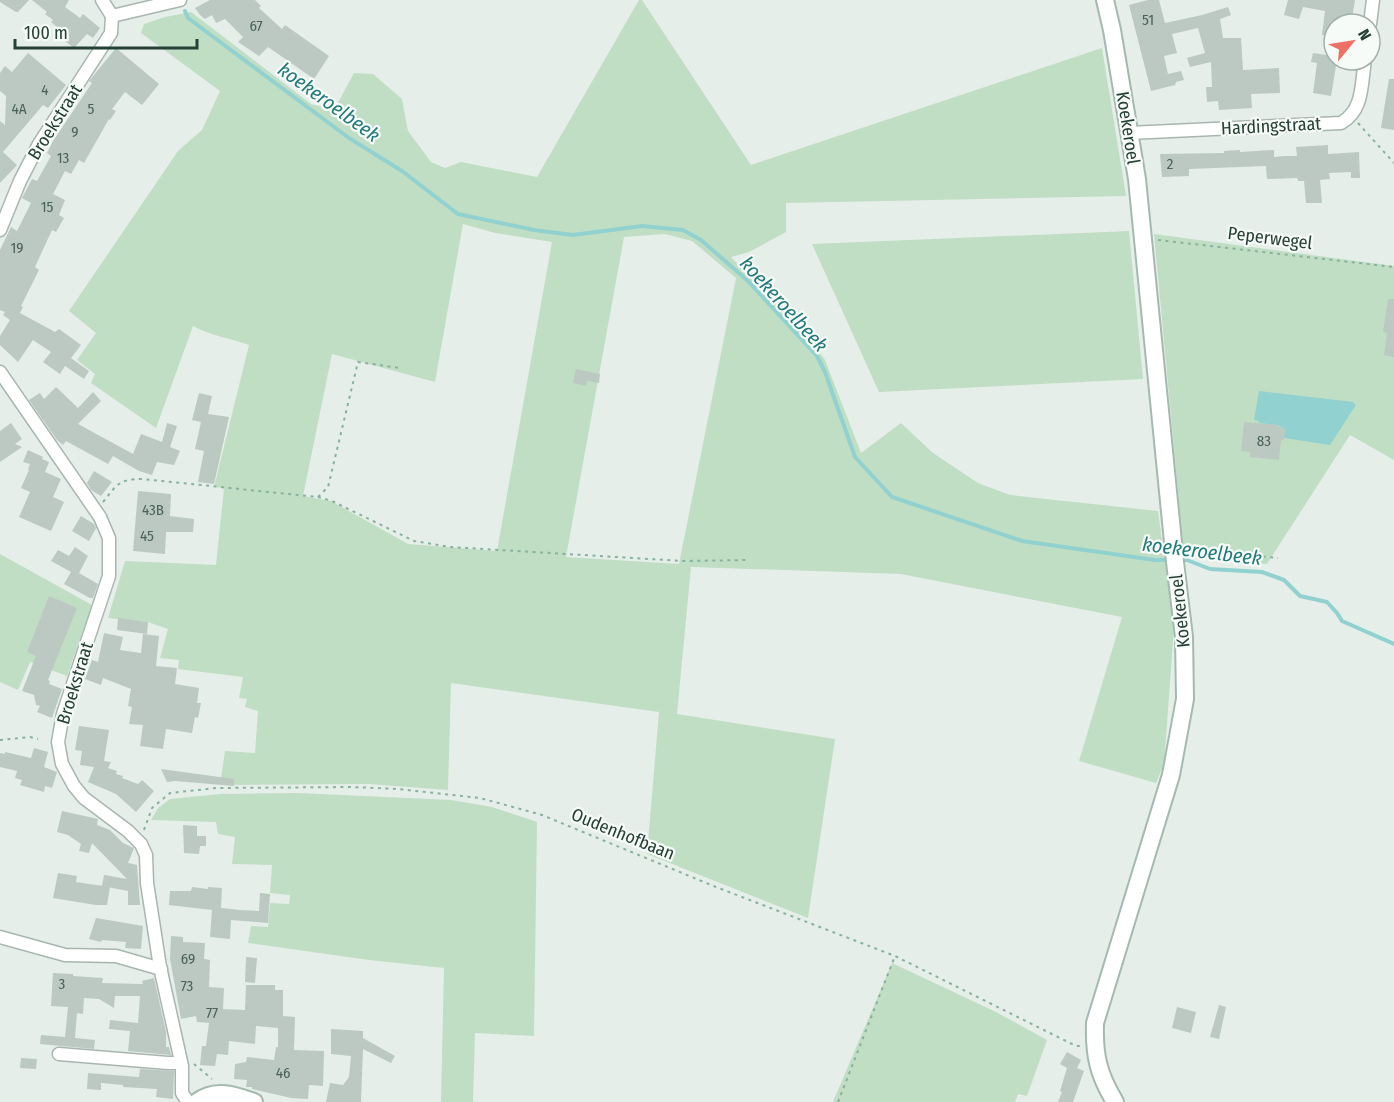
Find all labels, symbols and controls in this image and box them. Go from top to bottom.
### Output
house number: 51 [1142,11,1154,29]
scale bar [15,12,196,50]
north arrow [1322,12,1382,72]
house number: 67 [249,17,263,35]
text: 100 m [24,22,68,44]
text: N [1354,26,1375,44]
water label: koekeroelbeek [273,57,385,147]
street label: Broekstraat [23,80,87,164]
house number: 4 [41,81,49,99]
street label: Koekeroel [1111,90,1145,166]
house number: 4A [11,100,27,118]
house number: 5 [88,100,95,118]
street label: Hardingstraat [1220,112,1322,140]
house number: 9 [71,123,79,141]
house number: 13 [57,149,70,167]
house number: 2 [1167,155,1174,173]
house number: 15 [41,198,53,216]
street label: Peperwegel [1226,222,1314,254]
house number: 19 [10,239,24,257]
water label: koekeroelbeek [735,251,833,357]
house number: 83 [1257,432,1271,450]
house number: 43B [142,501,164,519]
house number: 45 [140,527,154,545]
water label: koekeroelbeek [1141,532,1263,570]
street label: Koekeroel [1165,573,1195,649]
street label: Broekstraat [52,639,98,727]
street label: Oudenhofbaan [568,803,678,865]
house number: 69 [181,950,195,968]
house number: 3 [59,975,66,993]
house number: 73 [181,977,194,995]
house number: 77 [206,1004,218,1022]
house number: 46 [276,1064,290,1082]

